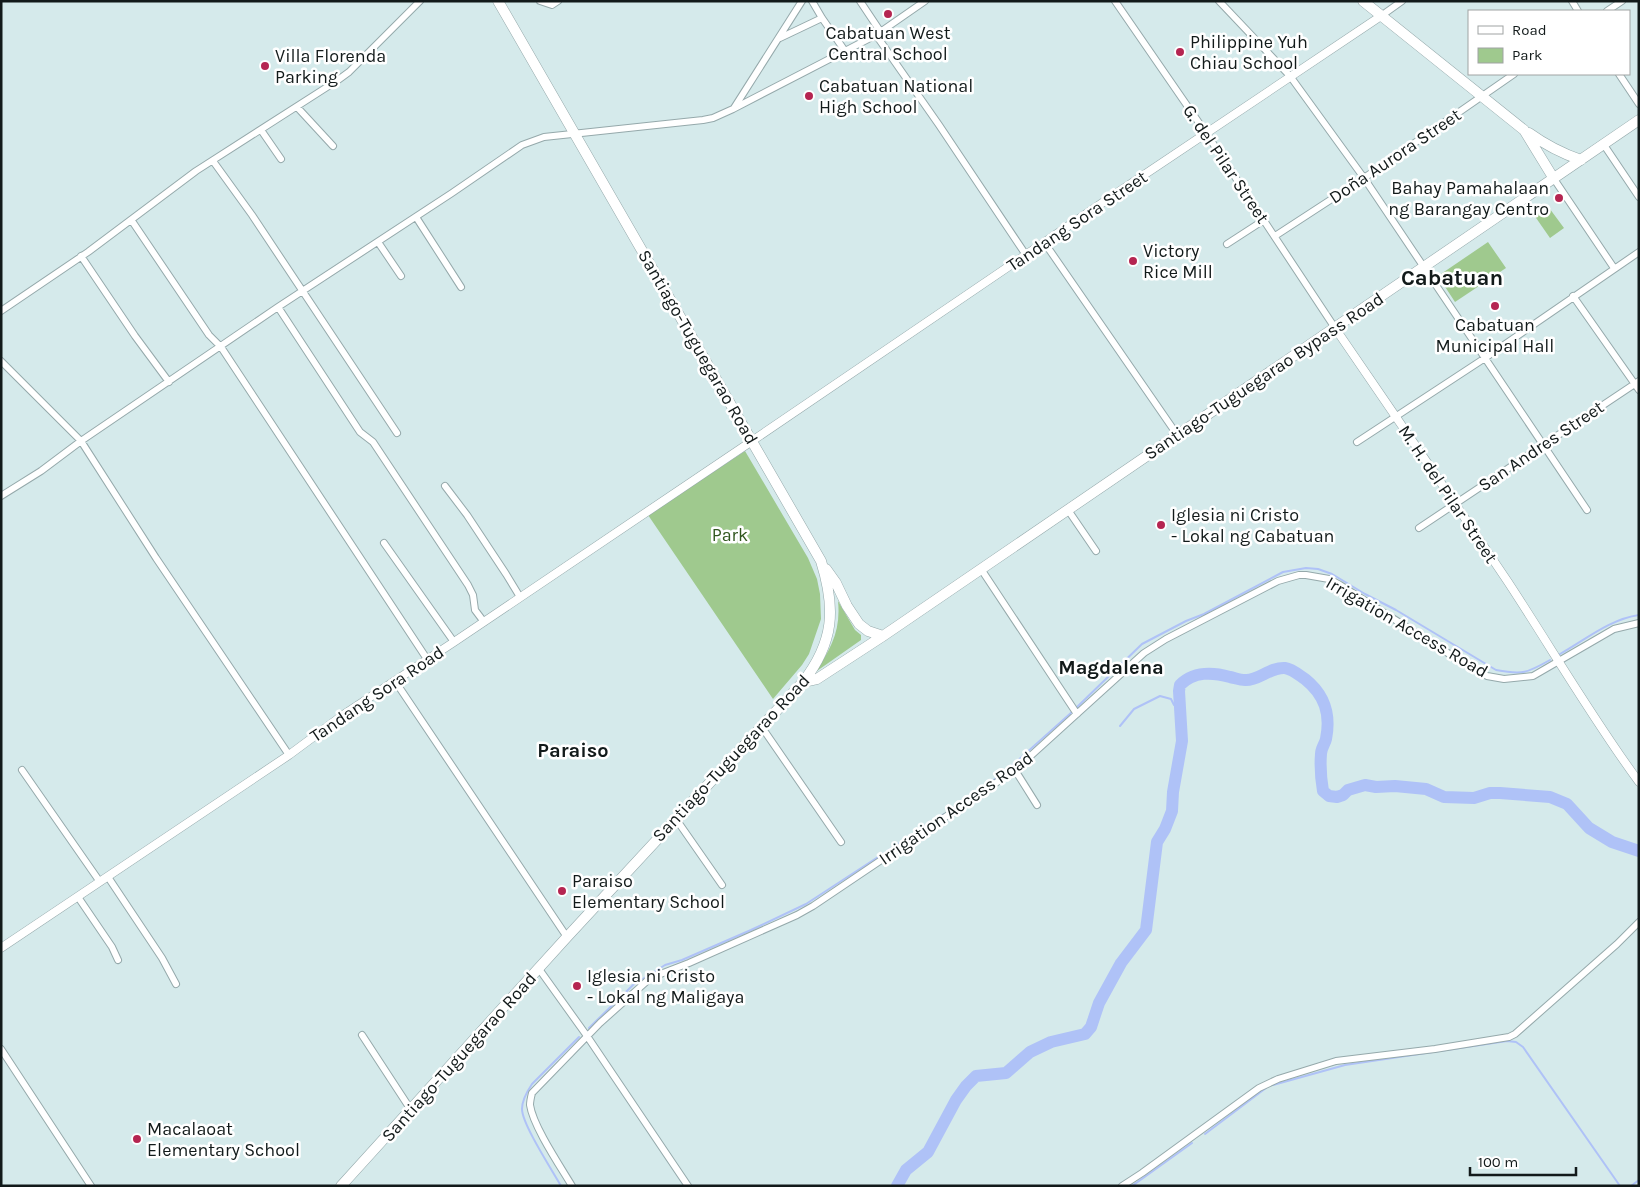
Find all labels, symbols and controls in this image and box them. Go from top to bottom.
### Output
marker: Cabatuan West Central School [882,8,894,20]
legend [1468,10,1630,75]
text: Road [1512,21,1547,39]
place label: Cabatuan West Central School [825,22,951,65]
place label: Philippine Yuh Chiau School [1190,31,1308,74]
place label: Villa Florenda Parking [275,45,386,88]
marker: Philippine Yuh Chiau School [1174,46,1186,58]
text: Park [1512,46,1542,64]
marker: Villa Florenda Parking [259,60,271,72]
place label: Cabatuan National High School [819,75,973,118]
marker: Cabatuan National High School [803,90,815,102]
street label: G. del Pilar Street [1178,100,1274,228]
street label: Doña Aurora Street [1325,104,1465,208]
street label: Tandang Sora Street [1002,166,1152,276]
place label: Bahay Pamahalaan ng Barangay Centro [1388,177,1549,220]
marker: Bahay Pamahalaan ng Barangay Centro [1553,192,1565,204]
place label: Victory Rice Mill [1143,240,1213,283]
street label: Santiago-Tuguegarao Road [633,246,763,448]
marker: Victory Rice Mill [1127,255,1139,267]
district label: Cabatuan [1401,265,1503,291]
street label: Santiago-Tuguegarao Bypass Road [1140,287,1388,465]
marker: Cabatuan Municipal Hall [1489,300,1501,312]
place label: Cabatuan Municipal Hall [1436,314,1554,357]
street label: San Andres Street [1474,396,1608,496]
street label: M. H. del Pilar Street [1394,421,1503,567]
place label: Iglesia ni Cristo - Lokal ng Cabatuan [1171,504,1334,547]
marker: Iglesia ni Cristo - Lokal ng Cabatuan [1155,519,1167,531]
park label: Park [712,524,748,546]
street label: Irrigation Access Road [1322,572,1492,682]
street label: Tandang Sora Road [306,641,448,747]
district label: Magdalena [1058,656,1164,679]
street label: Santiago-Tuguegarao Road [648,670,814,846]
district label: Paraiso [537,739,609,762]
street label: Irrigation Access Road [875,746,1037,870]
place label: Paraiso Elementary School [572,870,725,913]
marker: Paraiso Elementary School [556,885,568,897]
place label: Iglesia ni Cristo - Lokal ng Maligaya [587,965,744,1008]
street label: Santiago-Tuguegarao Road [377,968,541,1146]
marker: Iglesia ni Cristo - Lokal ng Maligaya [571,980,583,992]
place label: Macalaoat Elementary School [147,1118,300,1161]
marker: Macalaoat Elementary School [131,1133,143,1145]
scale bar [1470,1144,1576,1176]
text: 100 m [1478,1153,1518,1171]

